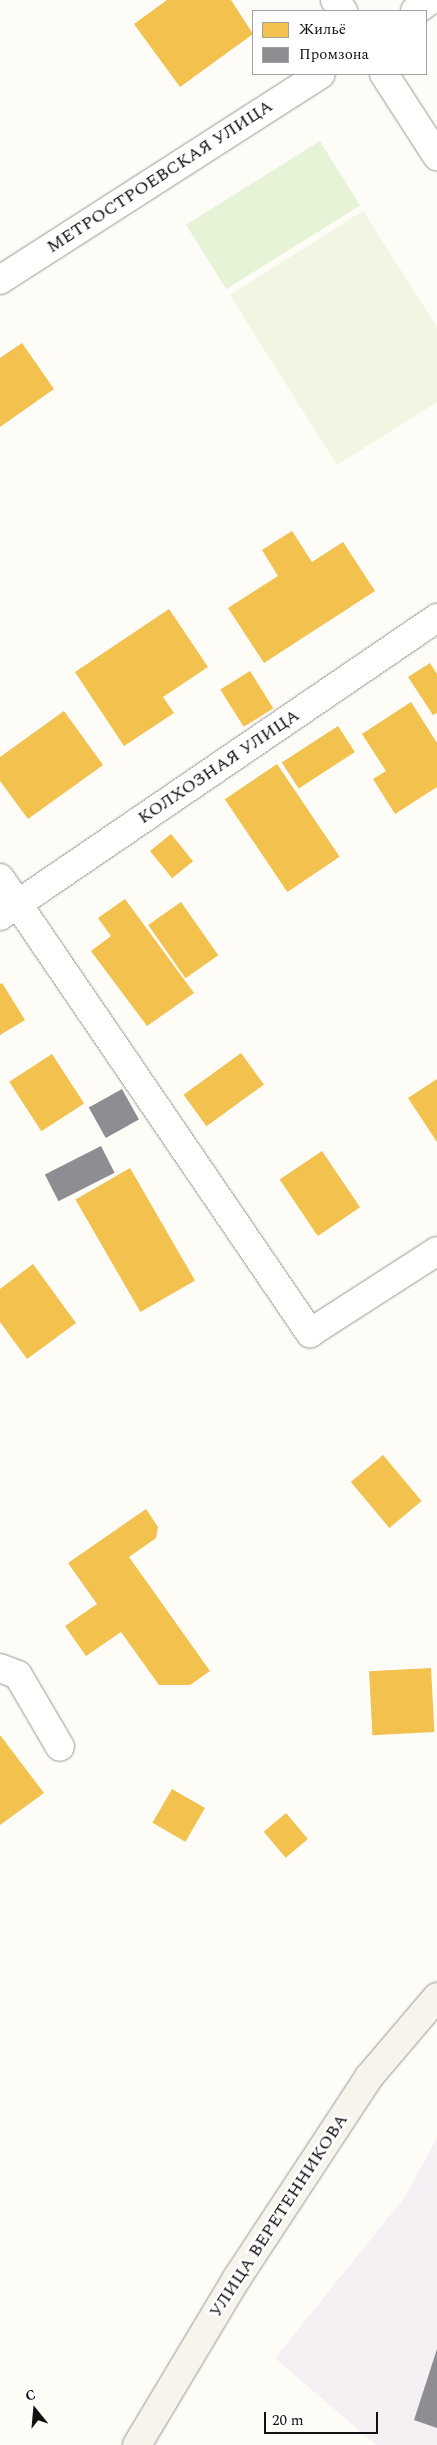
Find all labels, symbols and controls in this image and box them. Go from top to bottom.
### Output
legend [252,10,427,75]
text: Жильё [299,18,346,41]
text: Промзона [299,43,369,66]
street label: МЕТРОСТРОЕВСКАЯ УЛИЦА [43,96,277,258]
street label: КОЛХОЗНАЯ УЛИЦА [134,705,304,829]
street label: УЛИЦА ВЕРЕТЕННИКОВА [205,2110,353,2322]
text: С [23,2384,38,2407]
north arrow [10,2385,60,2435]
scale bar [267,2402,381,2434]
text: 20 m [272,2409,304,2432]

